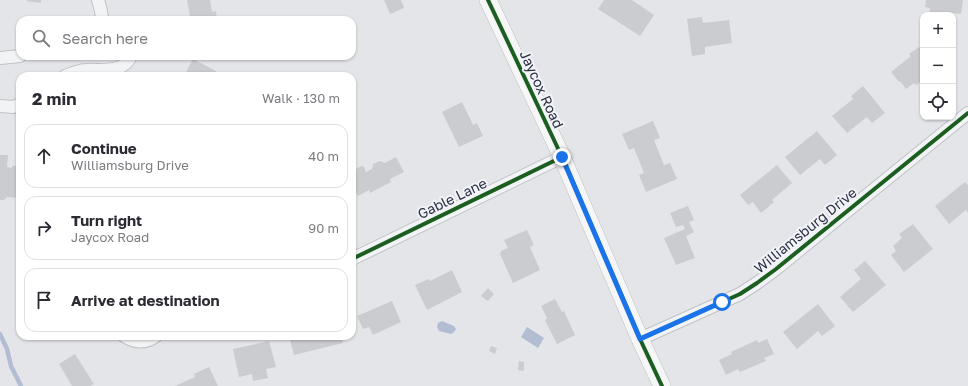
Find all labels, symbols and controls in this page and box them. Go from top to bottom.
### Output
map controls [920,12,956,120]
button: + [920,12,956,48]
search box [16,16,356,60]
icon: search [30,27,52,49]
text: Search here [62,29,148,47]
street label: Jaycox Road [517,47,567,131]
button: − [920,48,956,84]
button: locate [920,84,956,120]
text: 2 min [32,88,76,109]
text: Walk · 130 m [262,90,340,106]
text: Continue [71,139,137,157]
icon: ahead [33,145,55,167]
text: 40 m [308,148,339,164]
route end [553,148,571,166]
text: Williamsburg Drive [71,157,189,173]
street label: Gable Lane [415,174,489,222]
street label: Williamsburg Drive [750,183,860,277]
text: Turn right [71,211,142,229]
icon: right [33,217,55,239]
text: 90 m [308,220,339,236]
text: Jaycox Road [71,229,149,245]
icon: arrive [33,289,55,311]
text: Arrive at destination [71,291,220,309]
route start [713,293,731,311]

